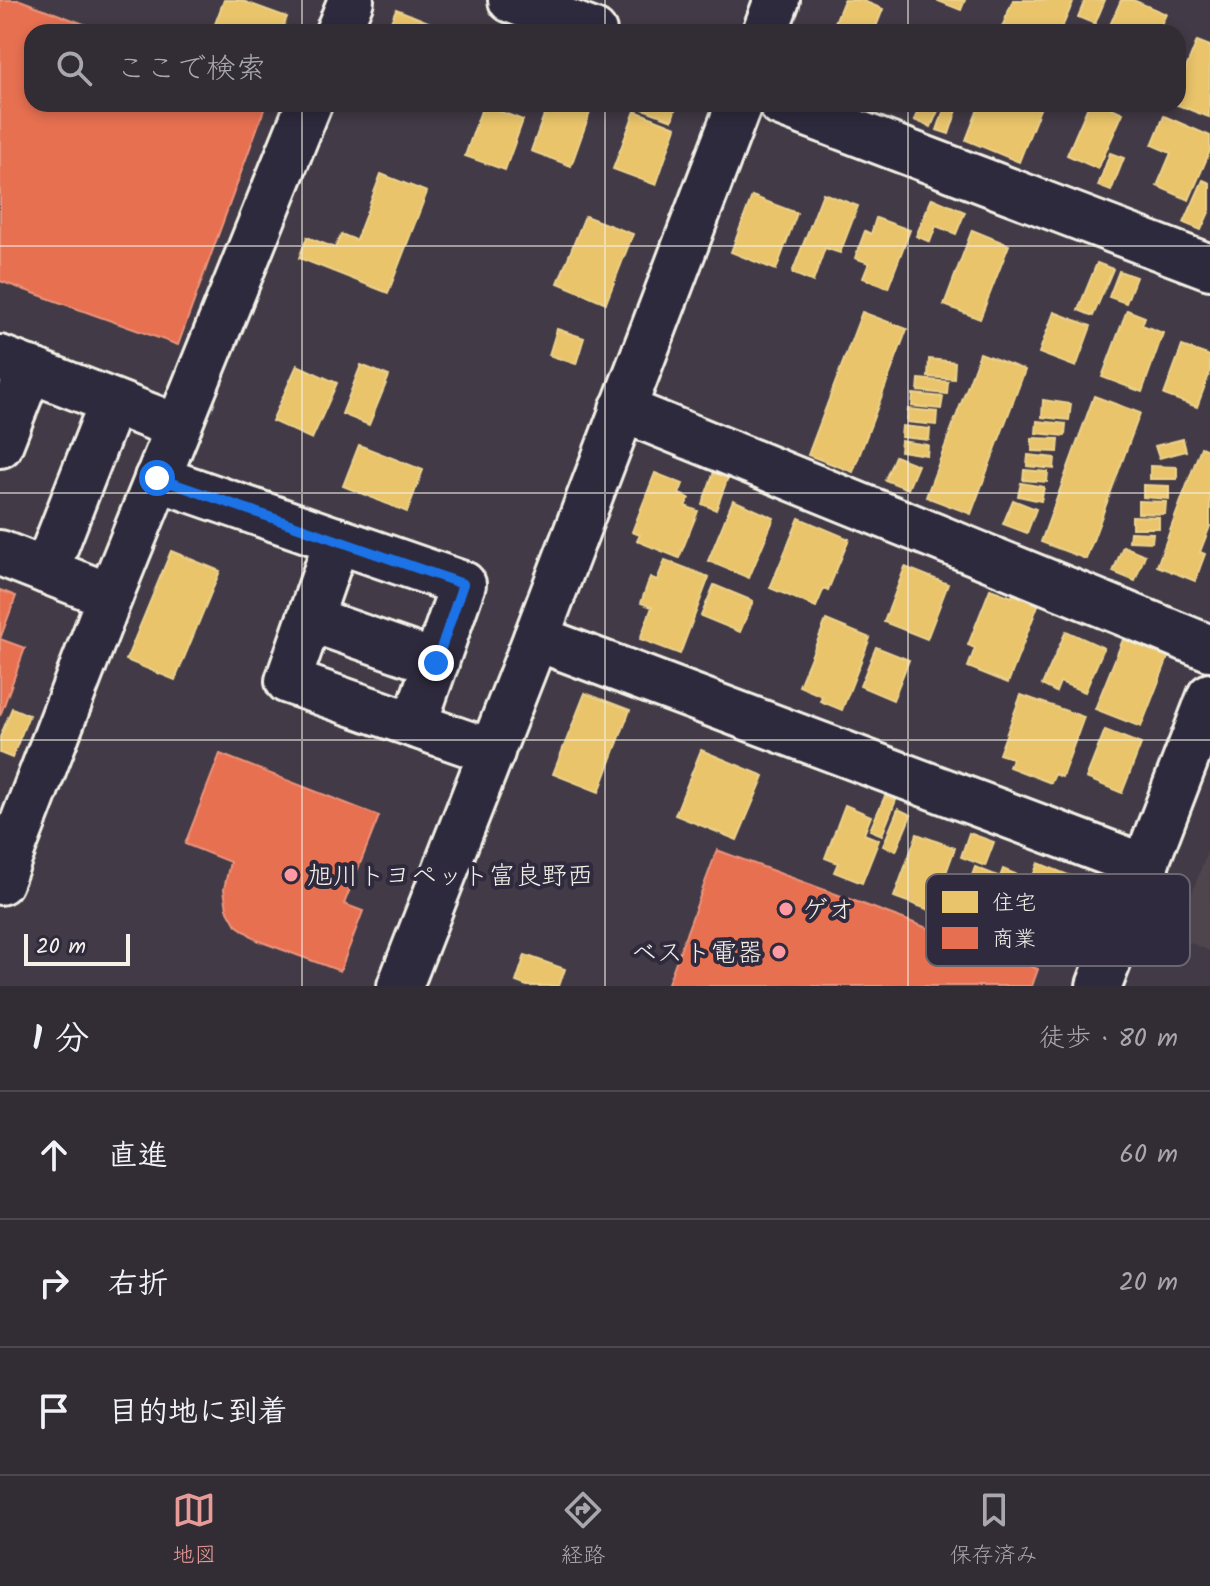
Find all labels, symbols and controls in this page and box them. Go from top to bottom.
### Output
search box [24,24,1186,112]
icon: search [52,46,96,90]
text: ここで検索 [116,46,266,94]
route start [139,460,175,496]
route end [418,645,454,681]
place label: 旭川トヨペット富良野西 [307,856,593,898]
marker: 旭川トヨペット富良野西 [282,866,300,884]
legend [926,874,1190,966]
text: 住宅 [992,887,1036,922]
place label: ゲオ [802,890,854,932]
marker: ゲオ [777,900,795,918]
text: 商業 [992,923,1036,958]
scale bar [24,930,130,966]
text: 20 m [36,930,86,965]
place label: ベスト電器 [631,933,763,975]
marker: ベスト電器 [770,943,788,961]
text: 1 分 [32,1013,89,1067]
text: 徒歩 · 80 m [1039,1018,1178,1060]
icon: ahead [32,1133,76,1177]
text: 直進 [108,1133,168,1181]
text: 60 m [1119,1134,1178,1176]
icon: right [32,1261,76,1305]
text: 右折 [108,1261,168,1309]
text: 20 m [1119,1262,1178,1304]
icon: arrive [32,1389,76,1433]
text: 目的地に到着 [108,1389,288,1437]
tab: 地図 [172,1488,216,1574]
tab: 経路 [561,1488,605,1574]
tab: 保存済み [950,1488,1038,1574]

